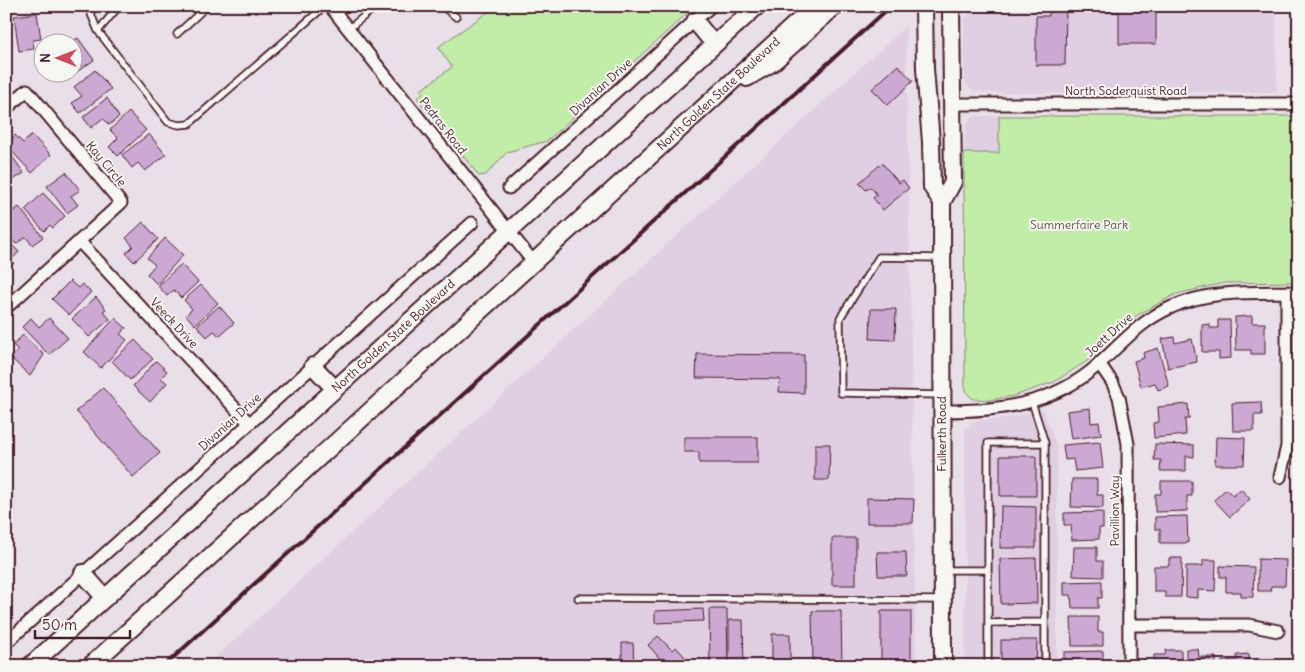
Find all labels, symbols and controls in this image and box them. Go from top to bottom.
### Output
north arrow [32,32,82,82]
street label: North Golden State Boulevard [654,34,783,153]
text: N [36,53,54,63]
street label: Divanian Drive [566,55,635,118]
street label: North Soderquist Road [1065,83,1187,98]
street label: Pedras Road [416,94,470,157]
street label: Kay Circle [83,138,130,189]
park label: Summerfaire Park [1030,217,1128,232]
street label: North Golden State Boulevard [329,276,458,395]
street label: Veeck Drive [147,294,201,351]
street label: Joett Drive [1082,309,1135,360]
street label: Divanian Drive [195,390,264,453]
street label: Fulkerth Road [934,396,949,472]
street label: Pavillion Way [1107,475,1122,547]
scale bar [35,607,130,639]
text: 50 m [42,615,77,634]

